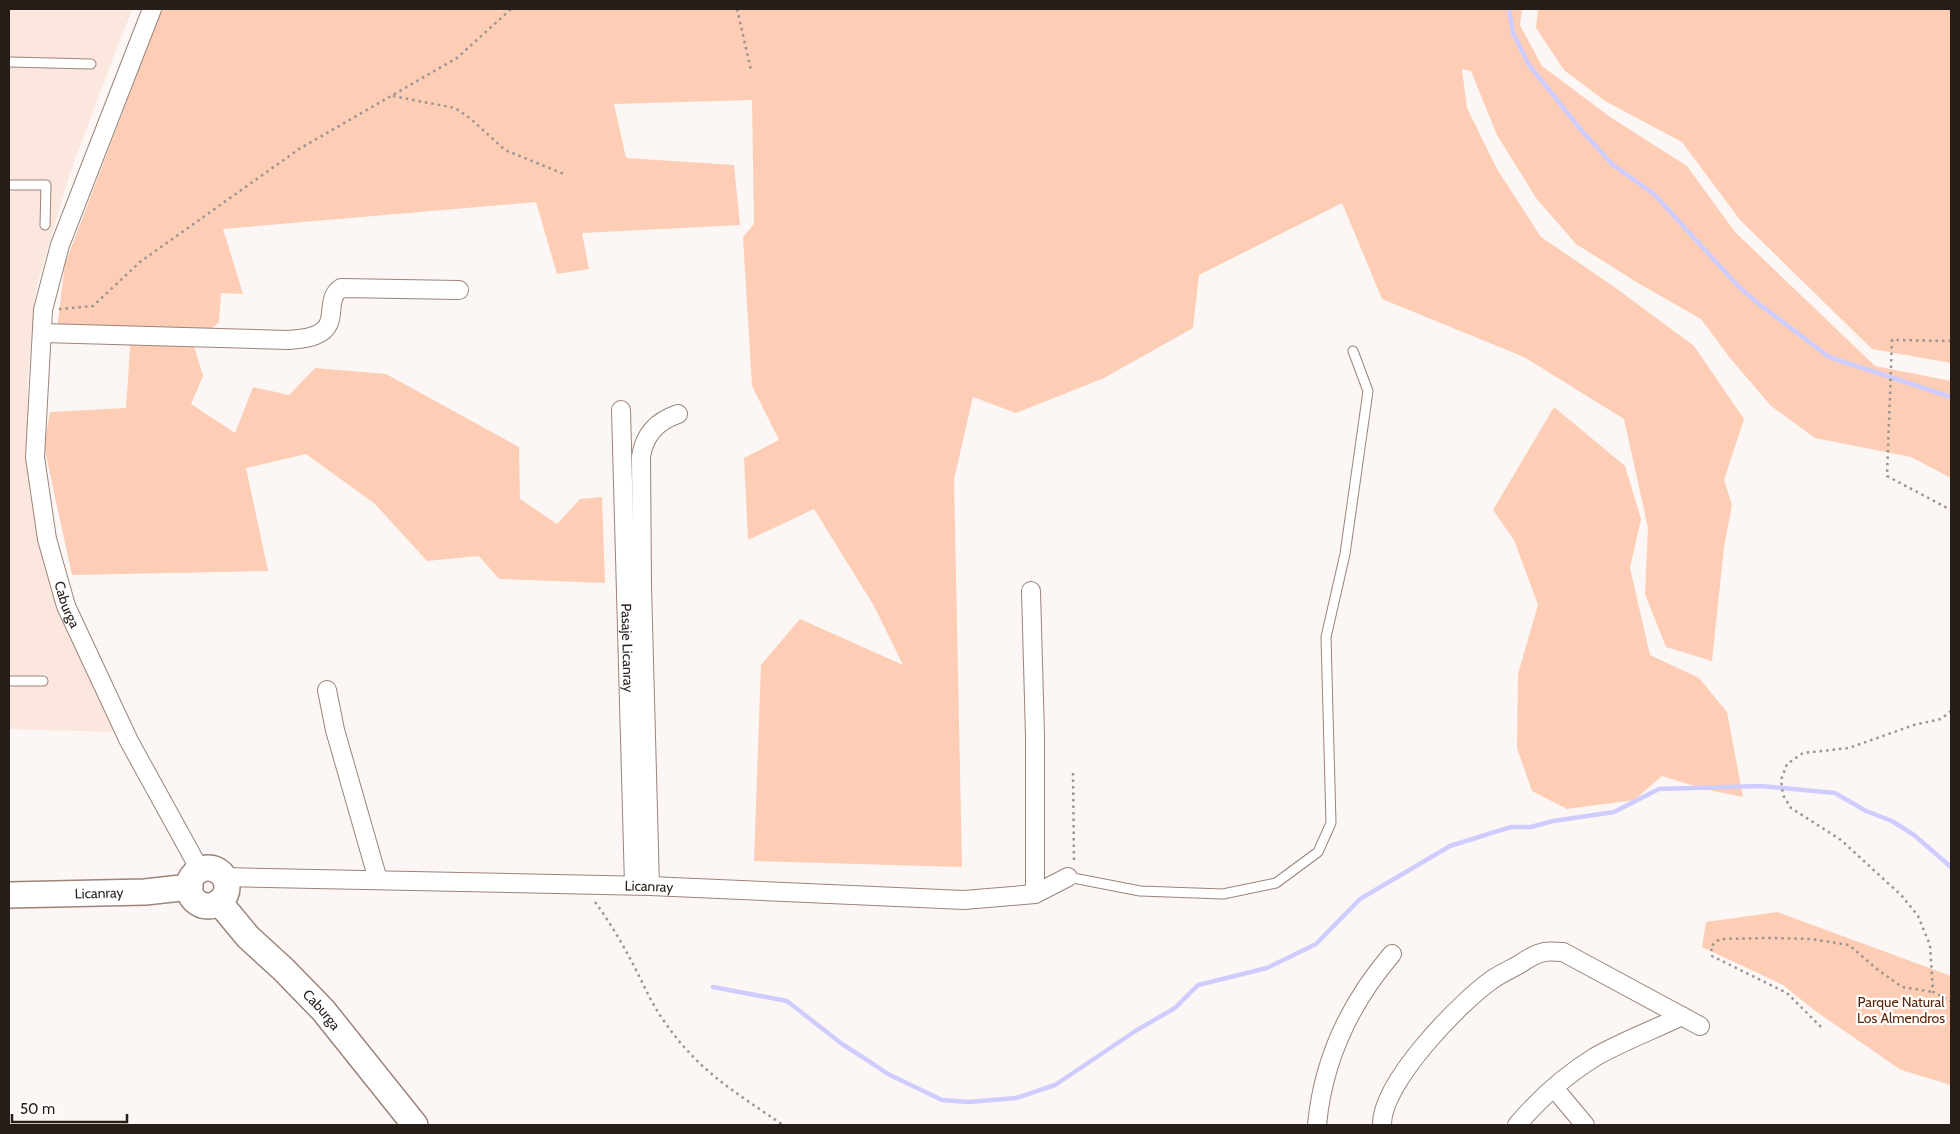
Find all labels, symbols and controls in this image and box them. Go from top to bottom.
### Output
street label: Caburga [50,579,84,631]
street label: Pasaje Licanray [617,603,638,693]
street label: Licanray [624,876,674,896]
street label: Licanray [74,883,124,903]
street label: Caburga [299,986,345,1034]
park label: Parque Natural Los Almendros [1857,993,1945,1027]
scale bar [12,1092,128,1124]
text: 50 m [20,1100,55,1118]

